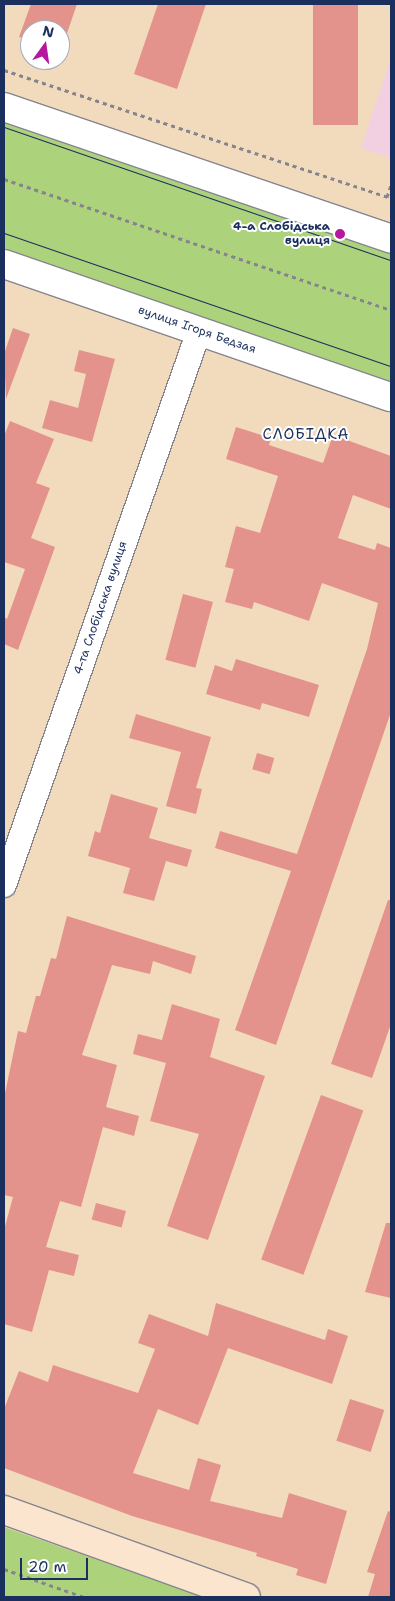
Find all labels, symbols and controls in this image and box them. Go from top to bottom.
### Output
north arrow [20,20,70,70]
text: N [41,21,56,41]
place label: 4-а Слобідська вулиця [233,220,330,248]
marker: 4-а Слобідська вулиця [334,228,346,240]
street label: вулиця Ігоря Бедзая [136,303,258,357]
district label: СЛОБІДКА [262,426,350,444]
street label: 4-та Слобідська вулиця [71,539,131,677]
scale bar [22,1548,90,1580]
text: 20 m [28,1557,67,1577]

